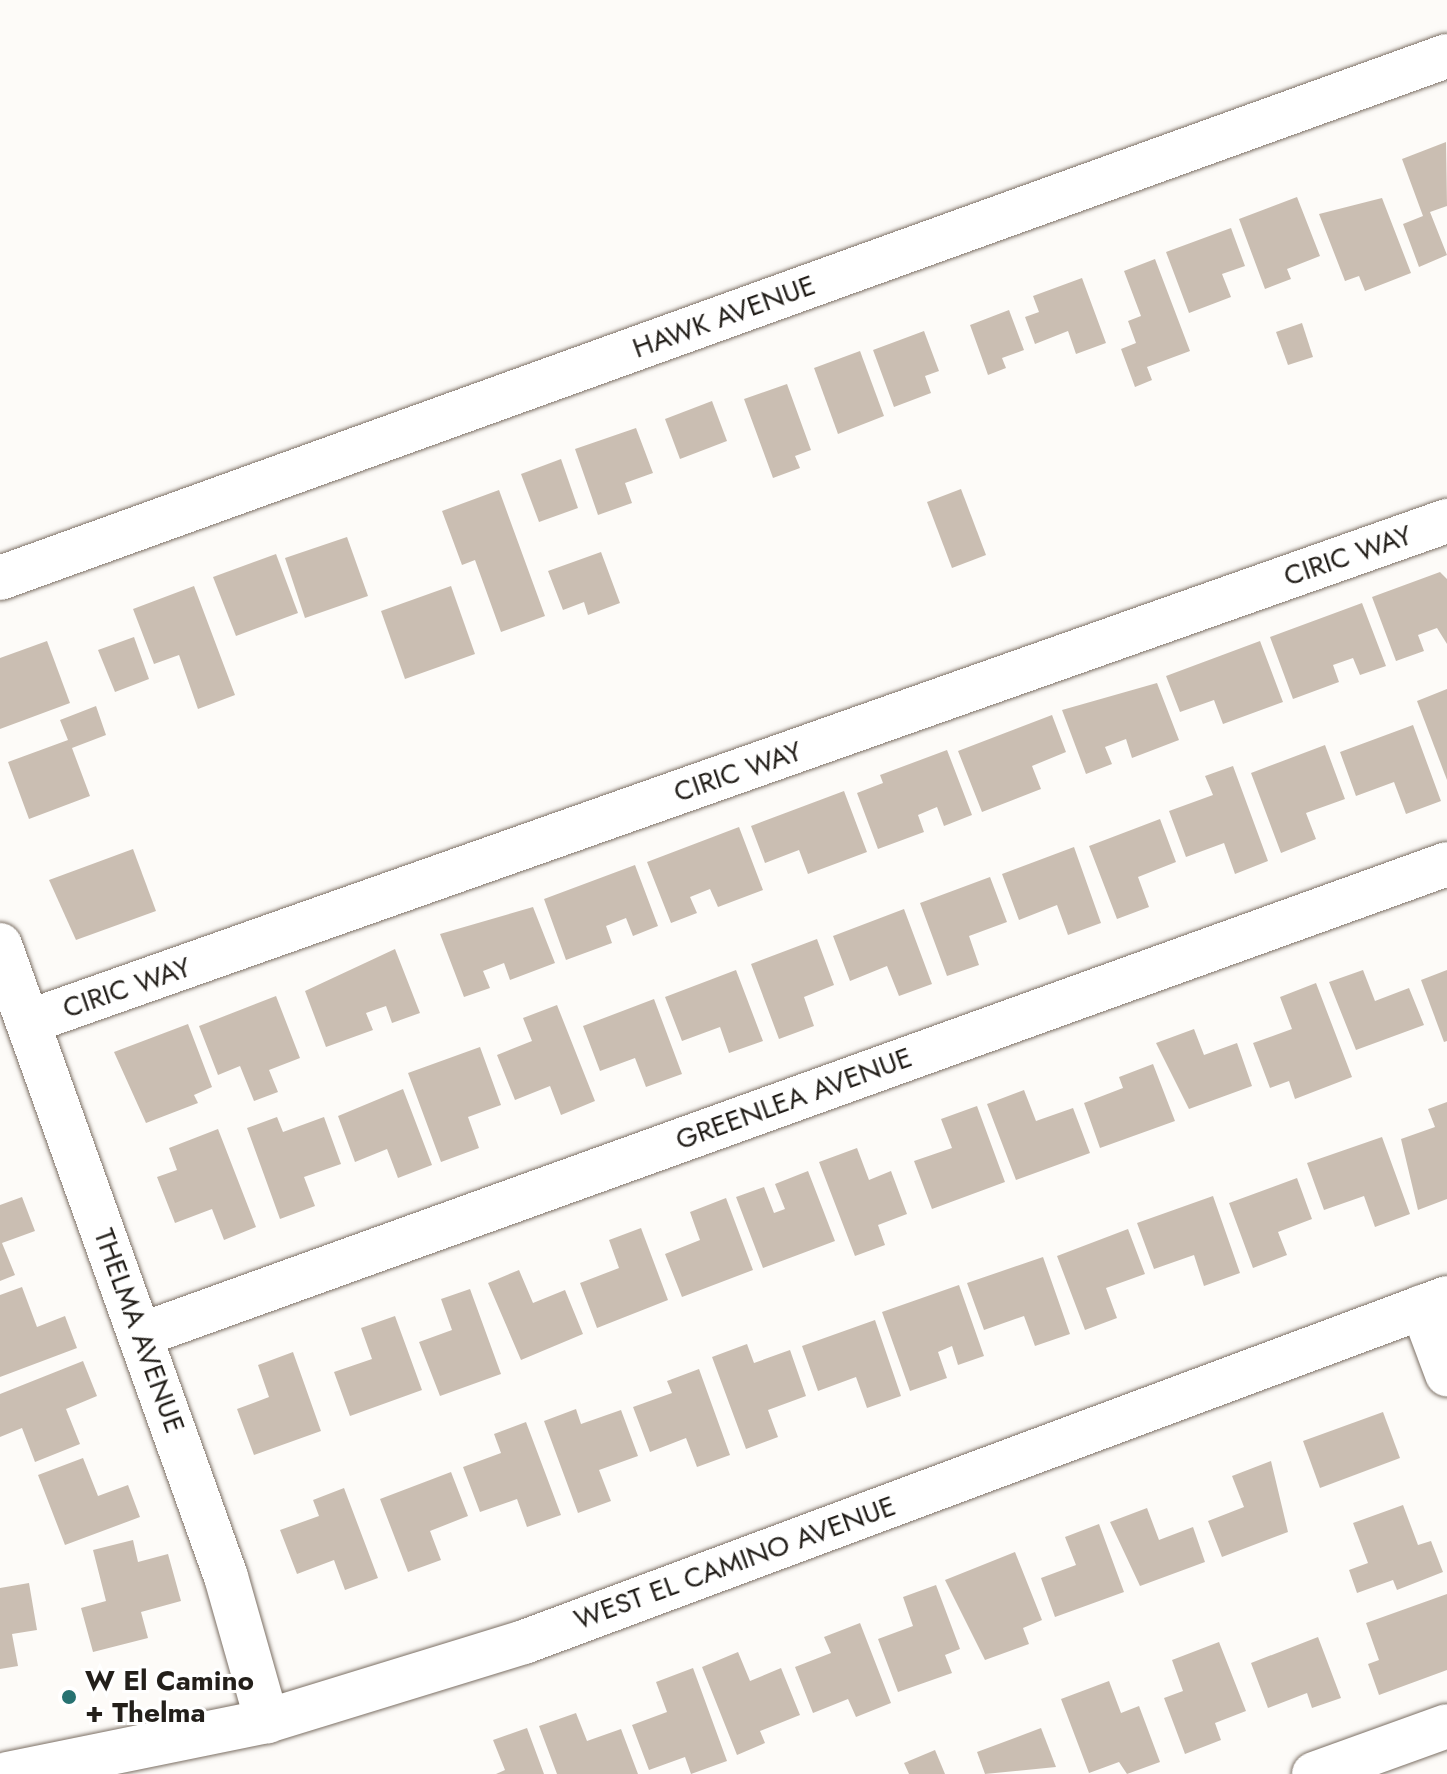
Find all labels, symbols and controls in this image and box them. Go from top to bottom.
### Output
street label: HAWK AVENUE [628,268,820,366]
street label: CIRIC WAY [1280,518,1416,594]
street label: CIRIC WAY [670,734,806,810]
street label: CIRIC WAY [59,950,195,1026]
street label: GREENLEA AVENUE [671,1041,917,1157]
street label: THELMA AVENUE [86,1224,192,1438]
street label: WEST EL CAMINO AVENUE [570,1489,900,1637]
place label: W El Camino + Thelma [85,1664,254,1730]
marker: W El Camino + Thelma [60,1688,78,1706]

